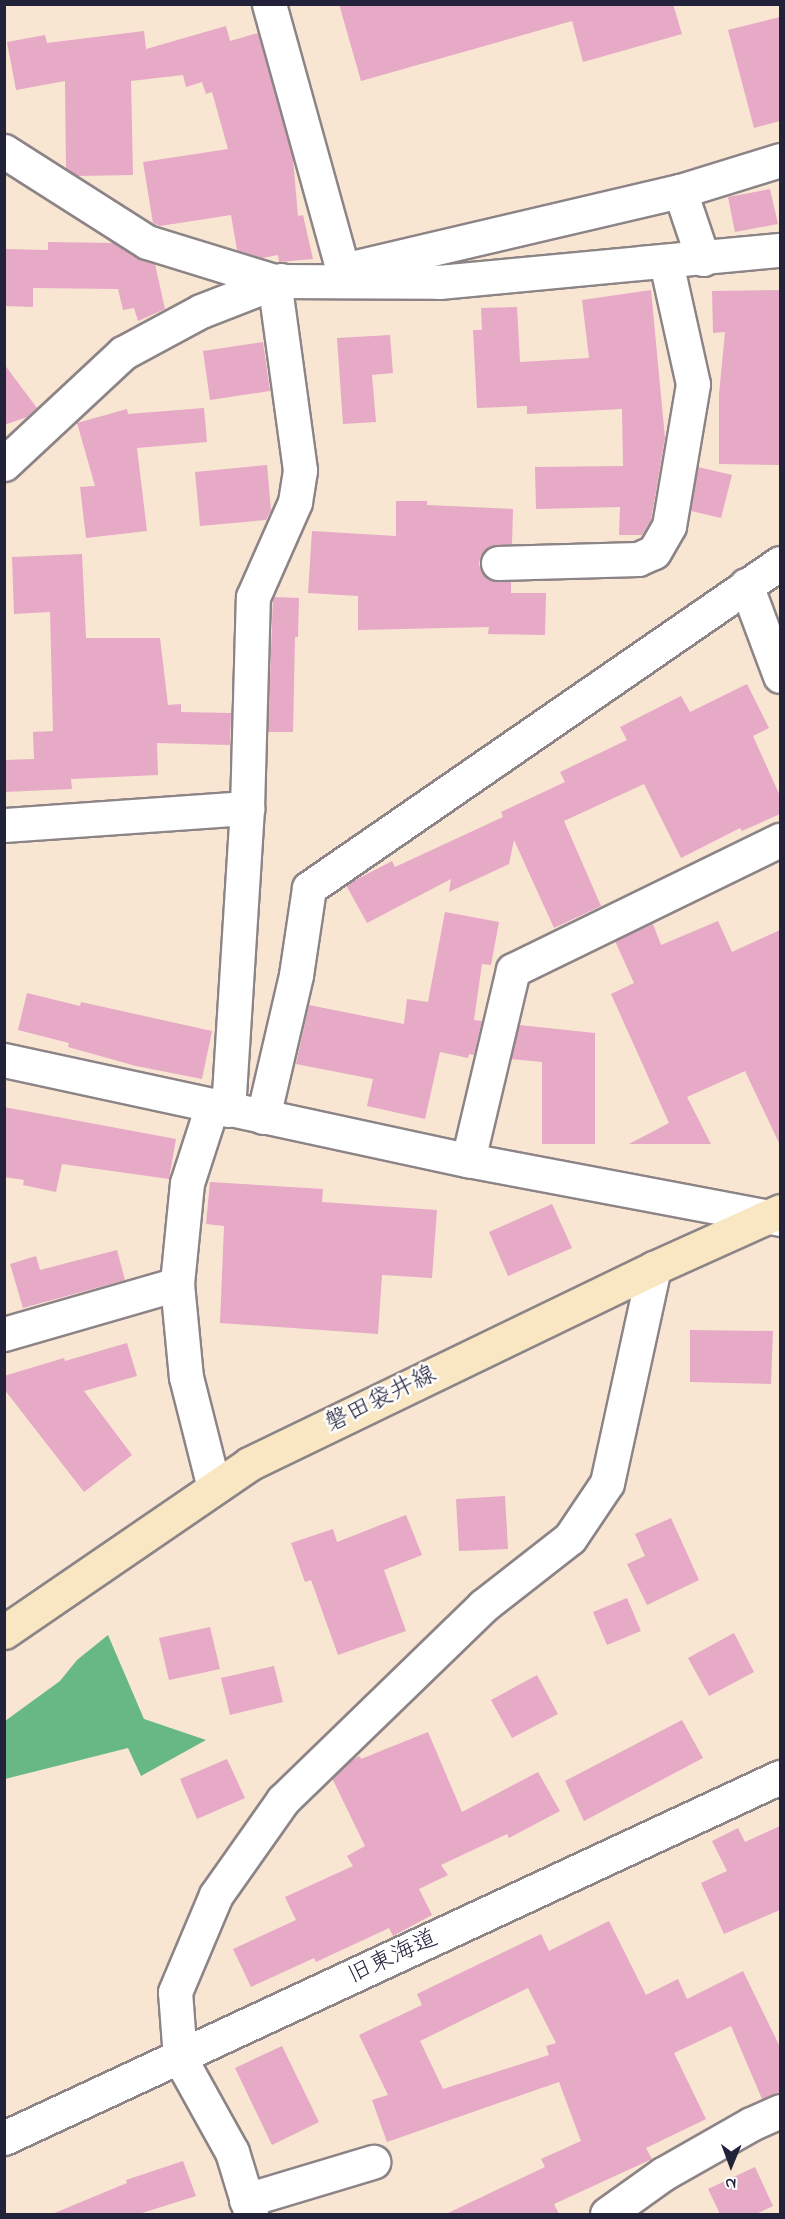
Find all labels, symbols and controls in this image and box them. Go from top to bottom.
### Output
street label: 磐田袋井線 [321,1361,441,1439]
street label: 旧東海道 [343,1925,443,1991]
north arrow [701,2135,761,2195]
text: N [725,2171,736,2195]

